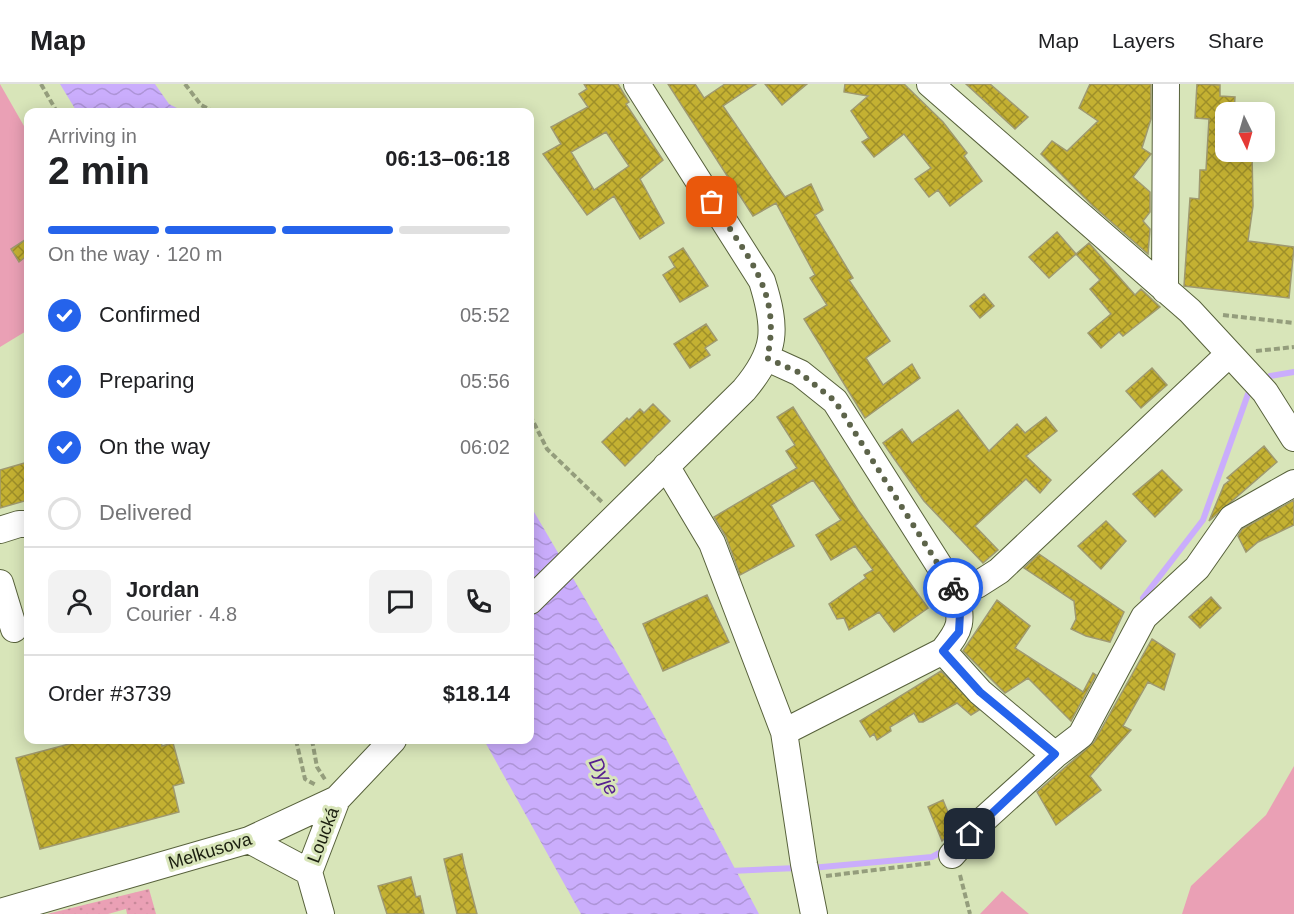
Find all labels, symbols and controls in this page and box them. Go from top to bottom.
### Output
text: Map [30,25,86,56]
text: Map [1038,29,1079,52]
text: Layers [1112,29,1175,52]
text: Share [1208,29,1264,52]
north arrow [1215,102,1275,162]
map controls [1215,102,1275,162]
text: Arriving in [48,125,137,147]
text: 06:13–06:18 [385,146,510,171]
text: 2 min [48,149,150,192]
pin [686,176,737,227]
icon: bag [695,185,728,218]
text: On the way · 120 m [48,243,223,265]
icon: check [48,299,81,332]
text: Confirmed [99,302,200,327]
text: 05:52 [460,304,510,326]
icon: check [48,365,81,398]
text: Preparing [99,368,194,393]
text: 05:56 [460,370,510,392]
icon: check [48,431,81,464]
text: On the way [99,434,210,459]
text: 06:02 [460,436,510,458]
text: Delivered [99,500,192,525]
courier [923,558,983,618]
button: person [48,570,111,633]
button: chat [369,570,432,633]
button: phone [447,570,510,633]
icon: bike [937,572,970,605]
text: Jordan [126,577,199,602]
text: Courier · 4.8 [126,603,237,625]
text: Order #3739 [48,681,172,706]
text: $18.14 [443,681,510,706]
water label: Dyje [585,753,623,799]
street label: Loucká [303,803,343,866]
pin [944,808,995,859]
icon: home [953,817,986,850]
street label: Melkusova [166,829,255,873]

